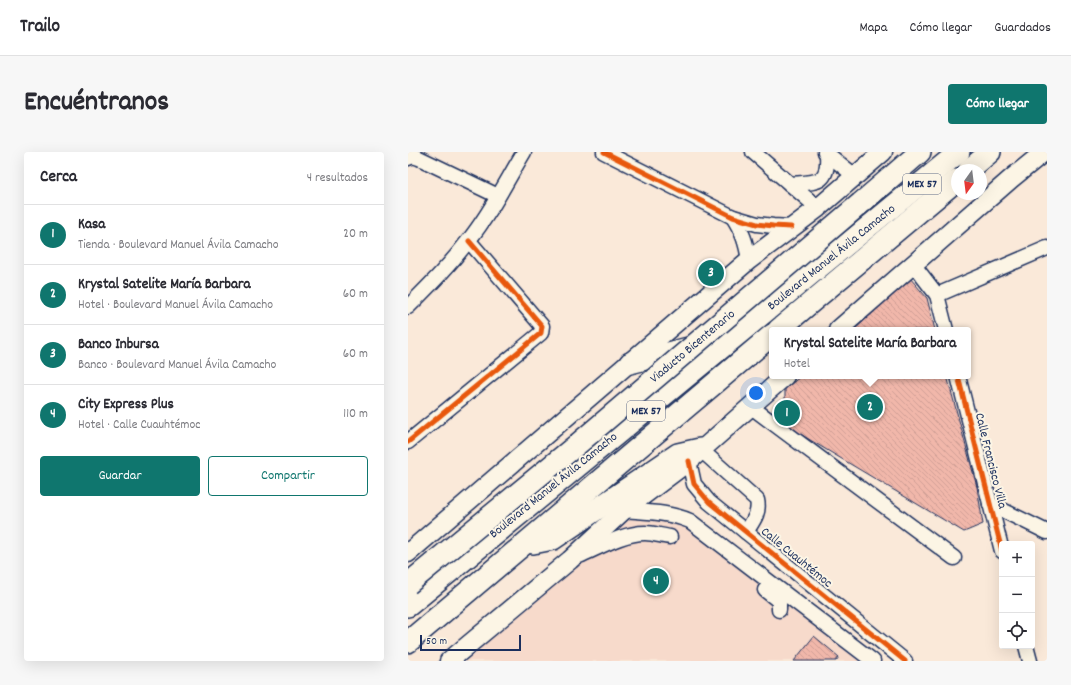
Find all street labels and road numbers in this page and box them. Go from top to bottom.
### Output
road number: MEX 57 [903,174,941,194]
street label: Boulevard Manuel Ávila Camacho [764,200,900,316]
street label: Viaducto Bicentenario [646,305,740,388]
road number: MEX 57 [627,401,665,421]
street label: Calle Francisco Villa [969,411,1011,512]
street label: Boulevard Manuel Ávila Camacho [486,428,622,544]
street label: Calle Cuauhtémoc [756,523,836,593]

